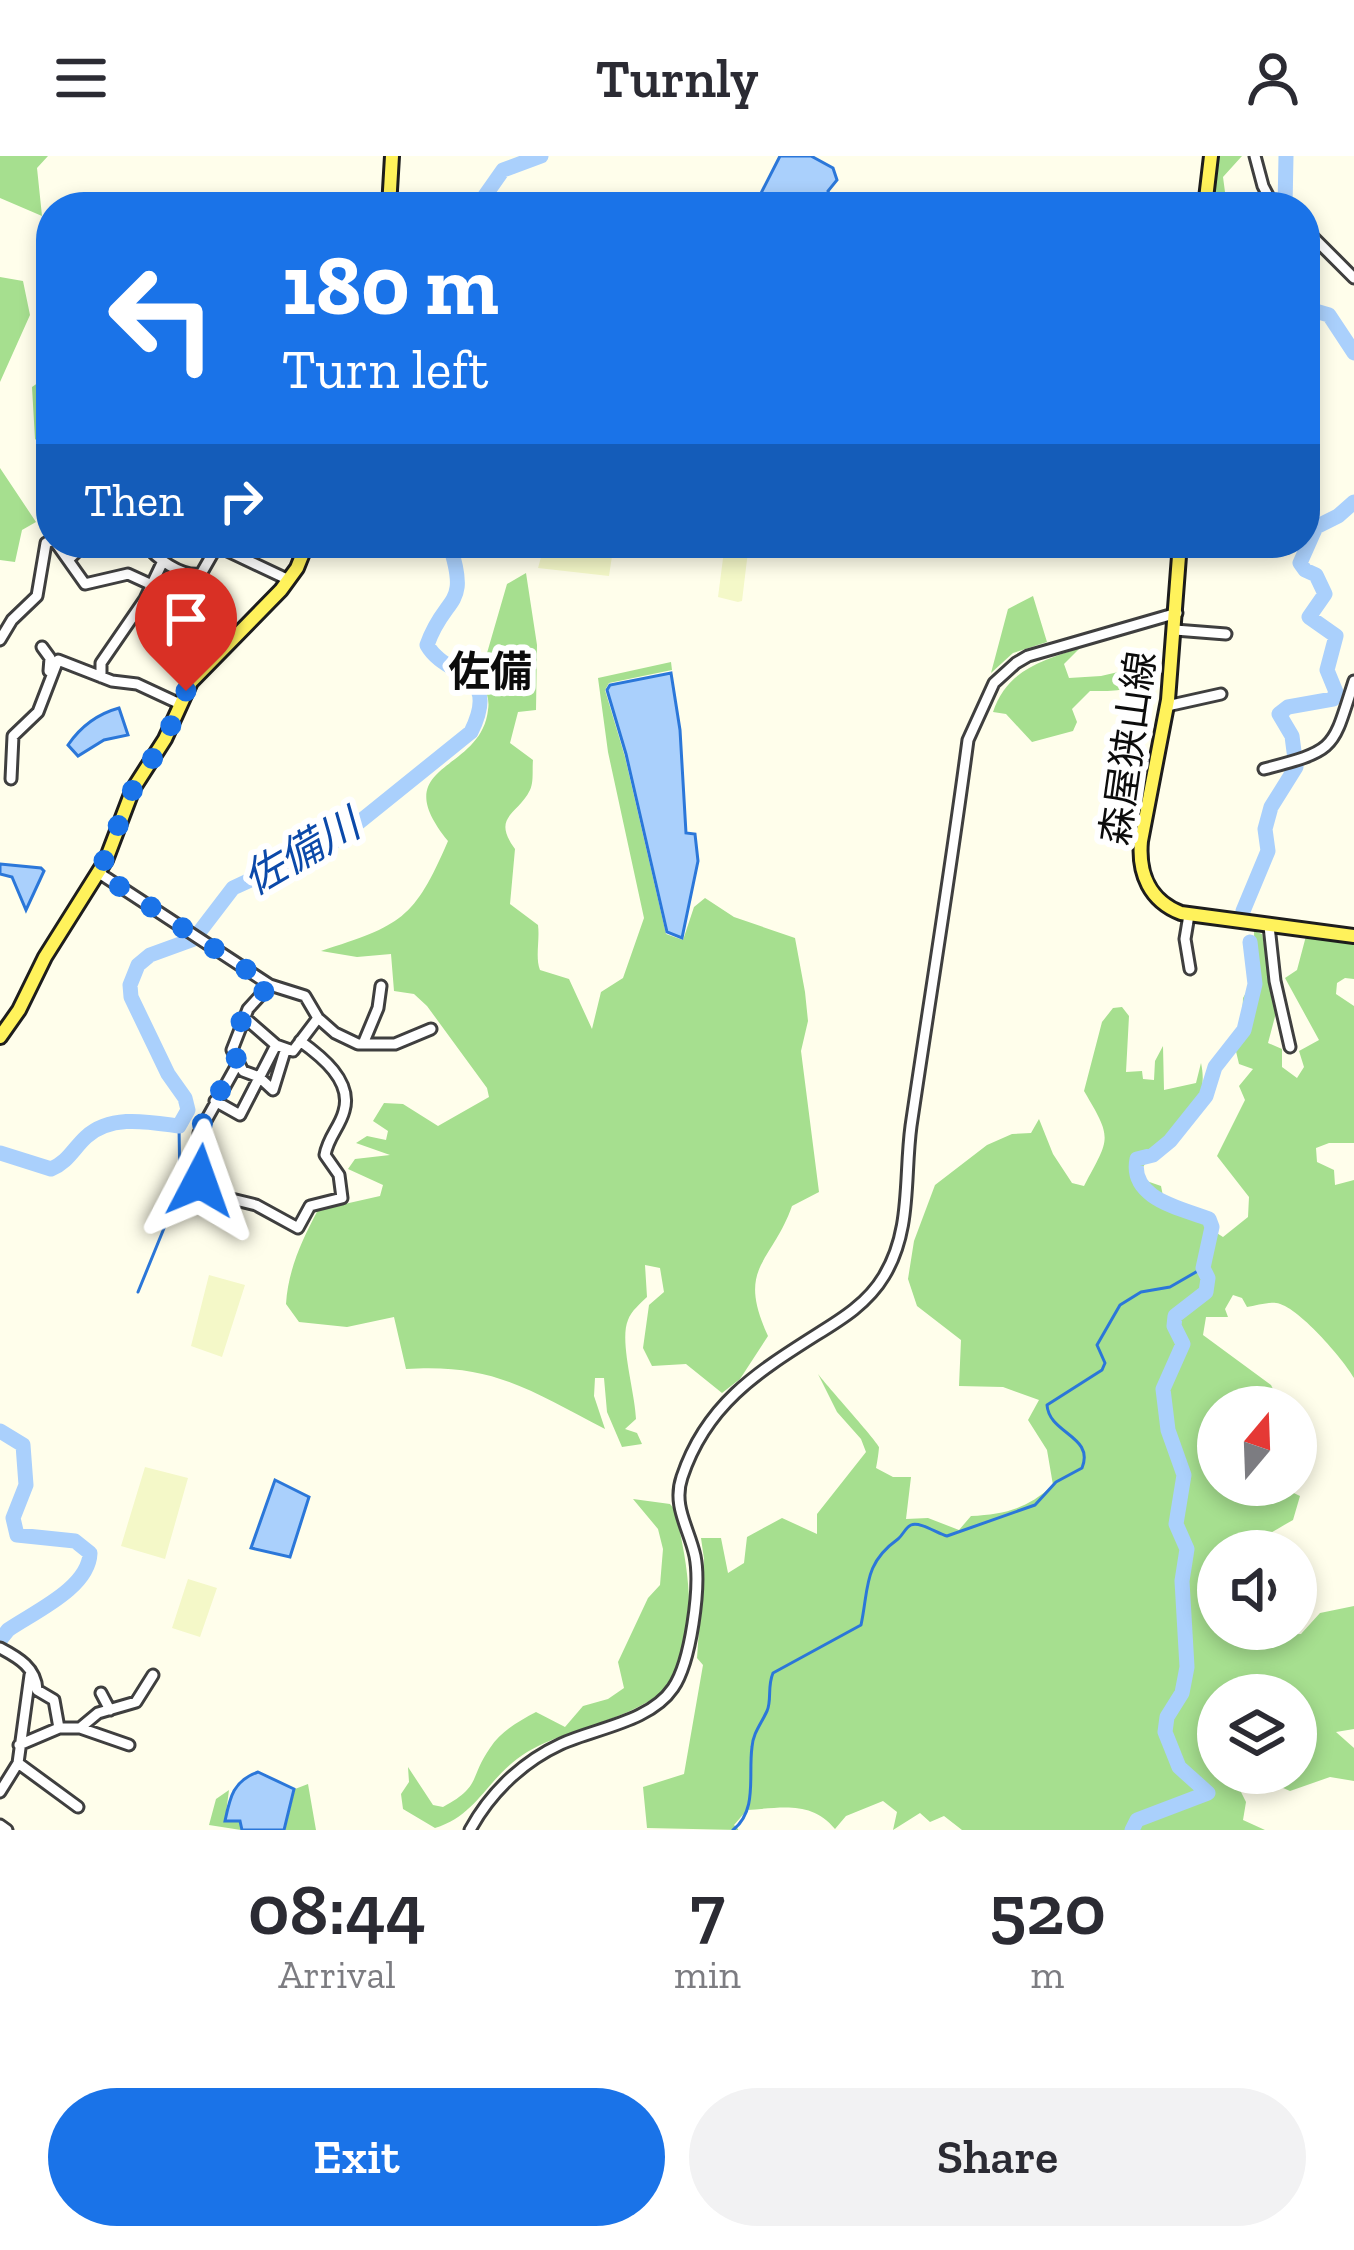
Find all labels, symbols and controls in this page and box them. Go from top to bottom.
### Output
icon: menu [48,45,114,111]
icon: person [1240,45,1306,111]
text: Turnly [595,46,759,111]
text: 180 m [282,235,499,336]
icon: left [84,240,240,396]
text: Turn left [282,337,489,402]
icon: right [208,468,274,534]
text: Then [84,474,184,528]
pin [135,568,237,691]
icon: arrive [153,586,219,652]
district label: 佐備 [448,646,532,697]
street label: 森屋狭山線 [1091,648,1165,848]
water label: 佐備川 [234,796,372,906]
position arrow [137,1118,263,1244]
north arrow [1197,1386,1317,1506]
map controls [1197,1386,1317,1794]
button: sound [1197,1530,1317,1650]
button: layers [1197,1674,1317,1794]
text: 08:44 [248,1866,426,1952]
text: 7 [690,1866,725,1952]
text: 520 [989,1866,1106,1952]
text: Arrival [278,1951,396,1998]
text: min [674,1951,741,1998]
text: m [1031,1951,1064,1998]
button: Exit [48,2088,665,2226]
button: Share [689,2088,1306,2226]

